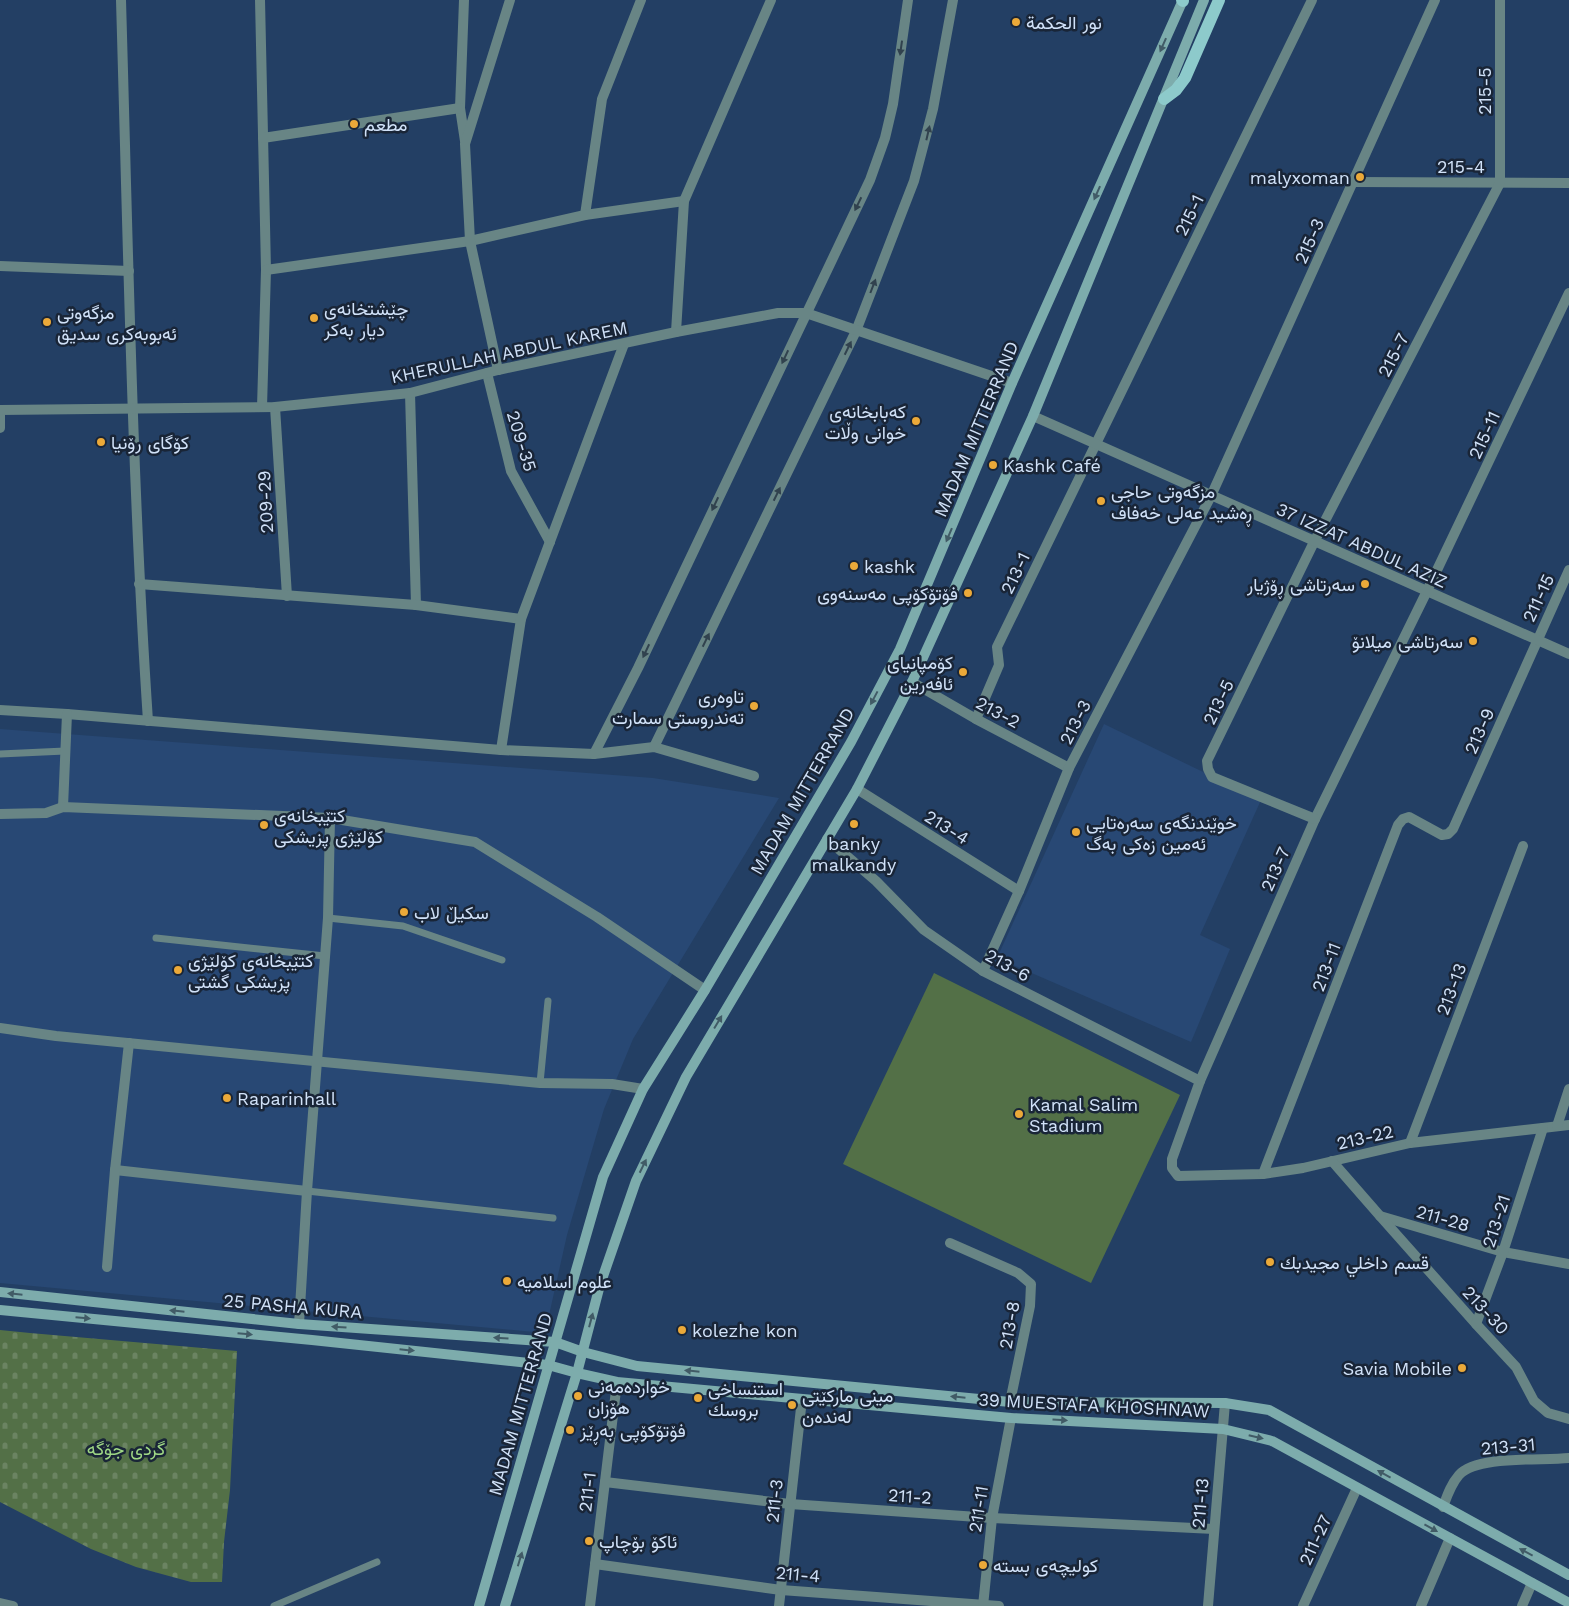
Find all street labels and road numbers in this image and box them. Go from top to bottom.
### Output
street label: 215-5 [1474,67,1495,115]
street label: 215-4 [1437,156,1485,177]
street label: 215-1 [1170,191,1208,239]
street label: 215-3 [1290,215,1328,267]
street label: KHERULLAH ABDUL KAREM [389,317,629,387]
street label: 215-7 [1373,330,1413,380]
street label: MADAM MITTERRAND [929,338,1023,520]
street label: 209-35 [503,408,541,474]
street label: 215-11 [1464,408,1504,462]
street label: 209-29 [253,470,277,534]
street label: 37 IZZAT ABDUL AZIZ [1273,498,1451,592]
street label: 213-1 [996,549,1034,597]
street label: 211-15 [1518,571,1558,625]
street label: 213-5 [1198,676,1238,728]
street label: 213-2 [972,692,1024,732]
street label: 213-3 [1055,696,1095,748]
street label: MADAM MITTERRAND [746,704,858,878]
street label: 213-9 [1460,705,1498,757]
street label: 213-4 [921,805,973,849]
street label: 213-7 [1256,844,1294,894]
street label: 213-11 [1307,940,1345,994]
street label: 213-6 [982,944,1034,986]
street label: 213-13 [1432,960,1470,1018]
street label: 213-22 [1335,1120,1395,1154]
street label: 213-21 [1478,1192,1514,1250]
street label: 211-28 [1414,1200,1472,1236]
street label: 213-30 [1458,1281,1514,1339]
street label: 25 PASHA KURA [223,1289,363,1323]
street label: 213-8 [994,1299,1024,1351]
street label: MADAM MITTERRAND [484,1310,556,1498]
street label: 39 MUESTAFA KHOSHNAW [978,1388,1210,1422]
street label: 213-31 [1480,1433,1536,1459]
street label: 211-1 [574,1471,600,1513]
street label: 211-13 [1187,1477,1213,1529]
street label: 211-3 [761,1478,787,1524]
street label: 211-2 [888,1484,932,1508]
street label: 211-11 [964,1484,992,1534]
street label: 211-27 [1294,1511,1336,1569]
street label: 211-4 [775,1562,821,1586]

